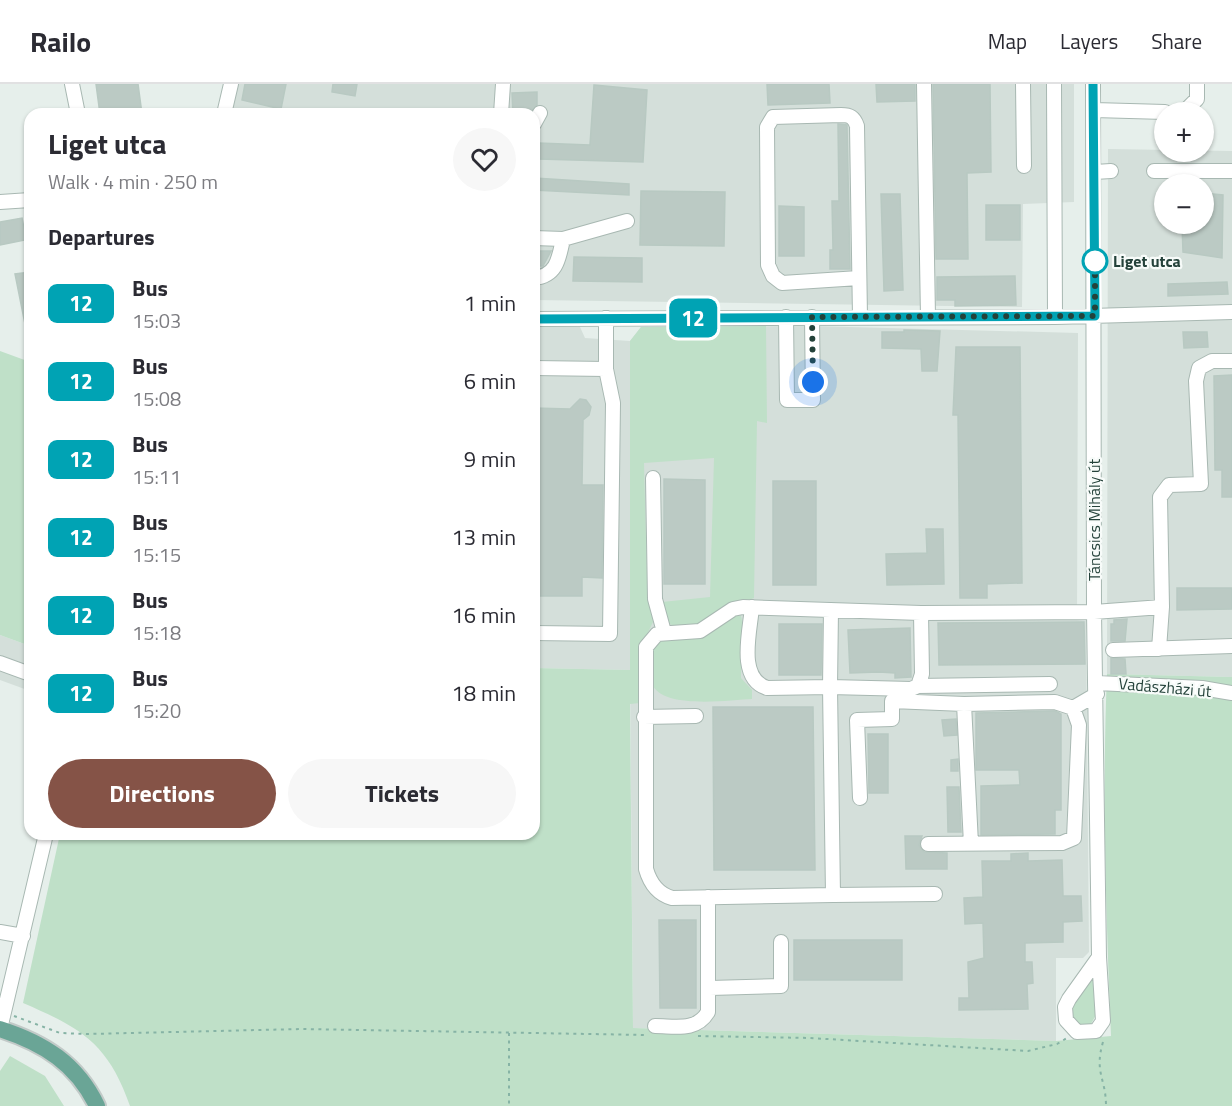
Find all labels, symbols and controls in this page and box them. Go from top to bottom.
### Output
text: Railo [30,20,91,63]
text: Map [988,25,1027,57]
text: Layers [1060,25,1118,57]
text: Share [1151,25,1202,57]
map controls [1154,102,1214,234]
button: + [1154,102,1214,162]
text: Liget utca [48,122,167,165]
button: heart [453,128,516,191]
text: Walk · 4 min · 250 m [48,166,218,197]
button: − [1154,174,1214,234]
text: Departures [48,220,155,254]
marker: Liget utca [1082,248,1108,274]
place label: Liget utca [1113,249,1181,273]
text: Bus [132,271,168,305]
text: 1 min [464,286,516,320]
text: 12 [69,287,93,319]
line badge: 12 [666,298,720,338]
text: 12 [681,302,705,334]
text: 15:03 [132,305,181,336]
text: Bus [132,349,168,383]
text: 6 min [464,364,516,398]
text: 12 [69,365,93,397]
your location [798,367,828,397]
text: 15:08 [132,383,181,414]
text: Bus [132,427,168,461]
text: 9 min [464,442,516,476]
text: 12 [69,443,93,475]
street label: Táncsics Mihály út [1082,459,1106,581]
text: 15:11 [132,461,181,492]
text: Bus [132,505,168,539]
text: 13 min [451,520,516,554]
text: 12 [69,521,93,553]
text: 15:15 [132,539,181,570]
text: Bus [132,583,168,617]
text: 16 min [451,598,516,632]
text: 12 [69,599,93,631]
text: 15:18 [132,617,181,648]
text: Bus [132,661,168,695]
street label: Vadászházi út [1118,671,1213,703]
text: 18 min [451,676,516,710]
text: 12 [69,677,93,709]
text: 15:20 [132,695,181,726]
button: Directions [48,759,276,828]
button: Tickets [288,759,516,828]

